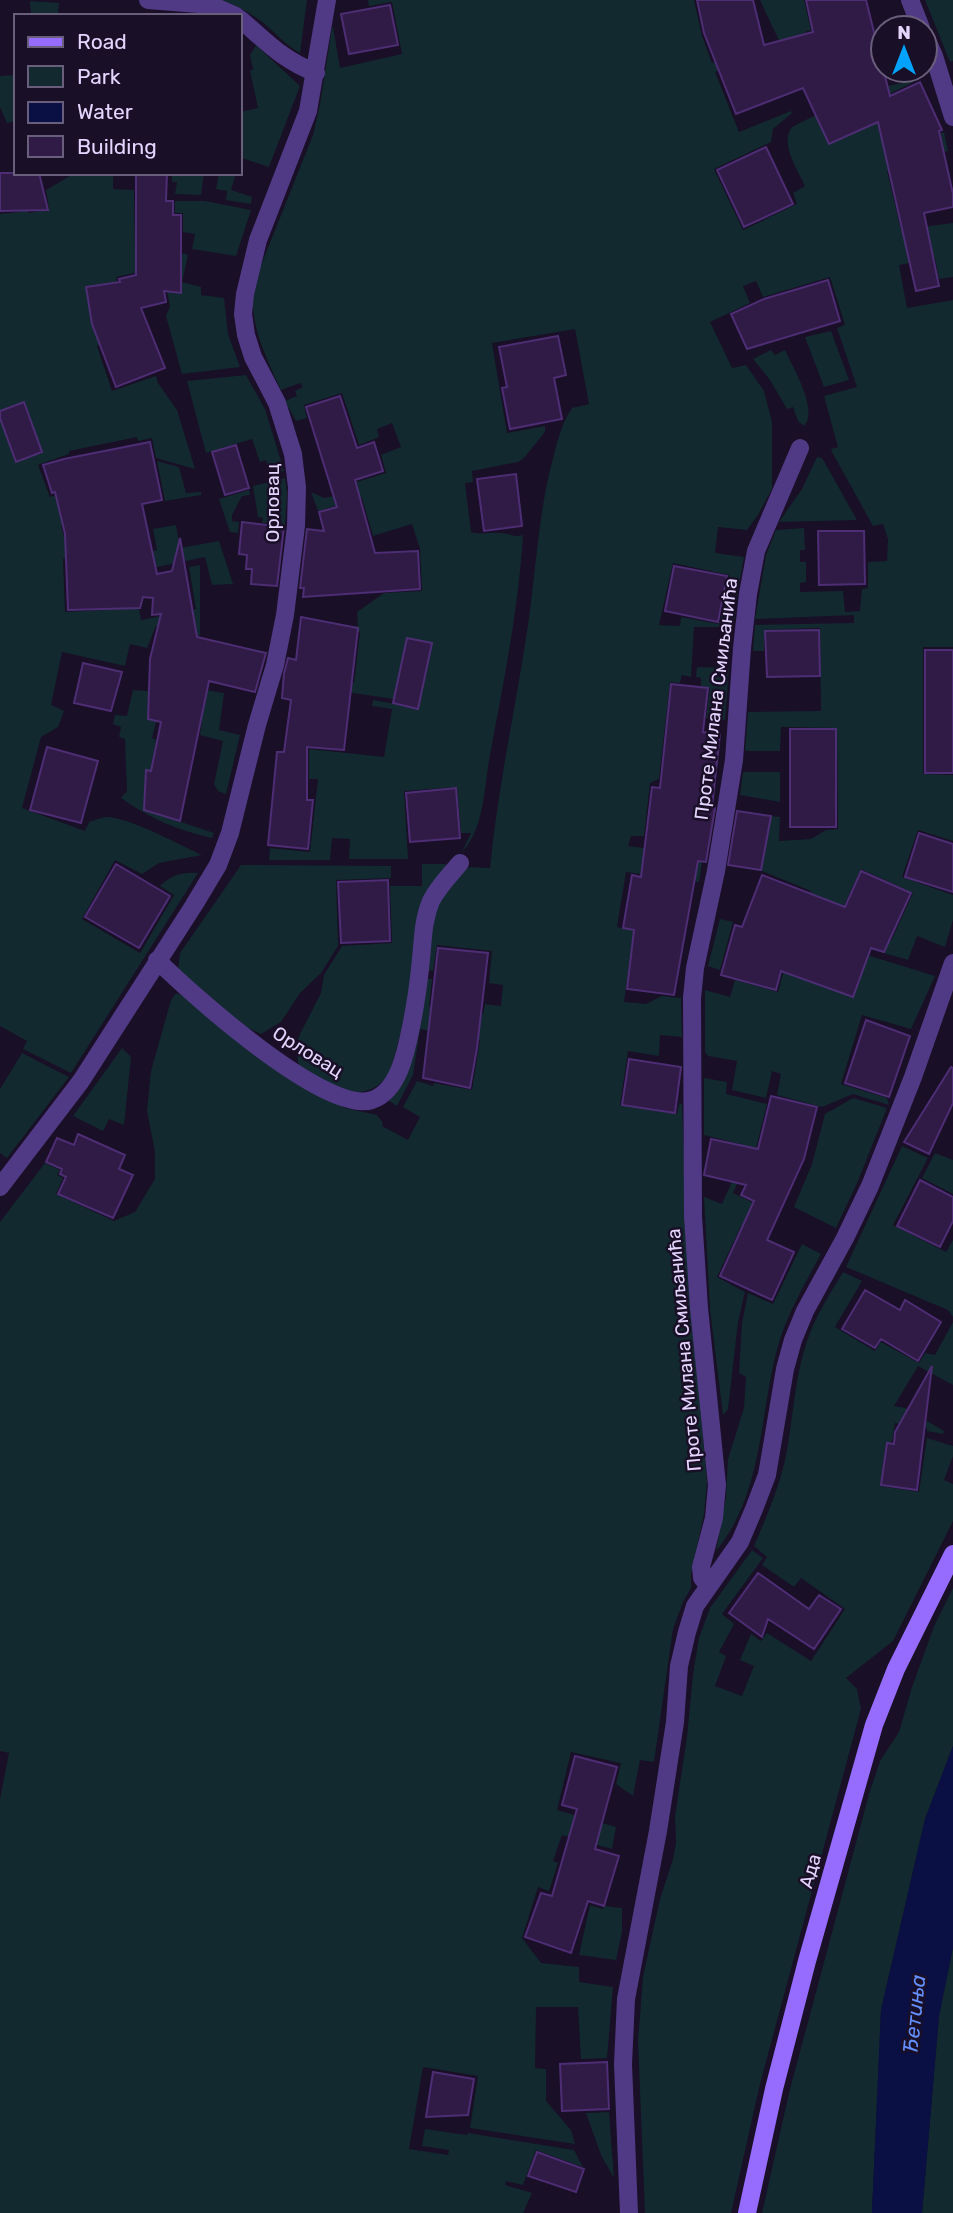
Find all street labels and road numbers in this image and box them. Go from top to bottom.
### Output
street label: Орловац [261,463,284,542]
street label: Проте Милана Смиљанића [690,577,742,821]
street label: Орловац [268,1021,348,1083]
street label: Проте Милана Смиљанића [662,1228,706,1472]
street label: Ада [794,1851,826,1891]

